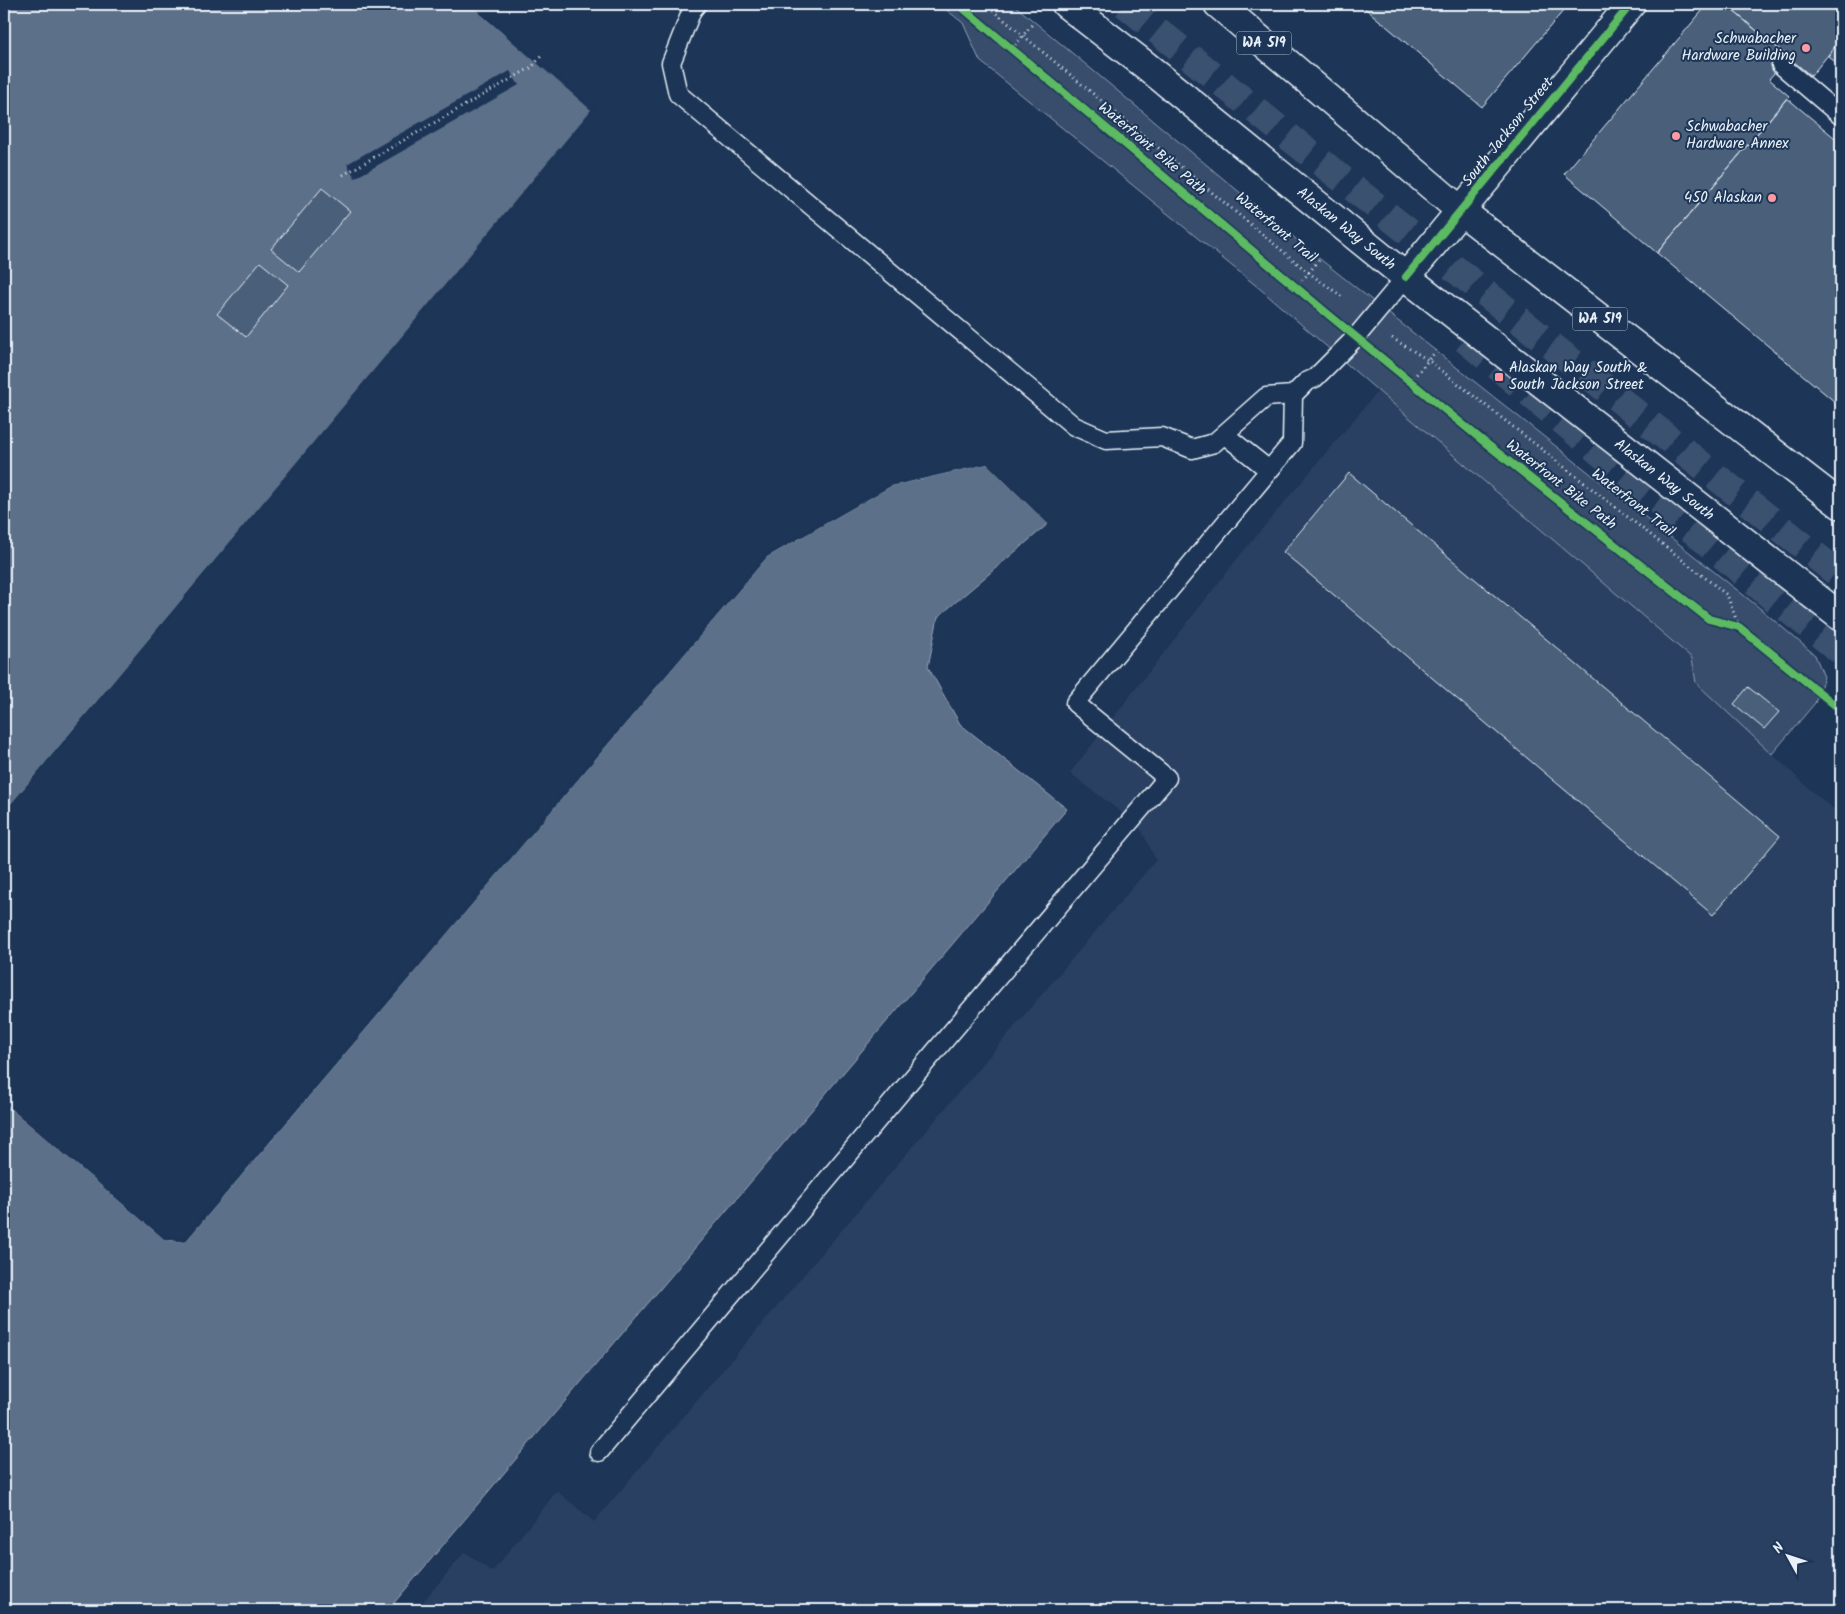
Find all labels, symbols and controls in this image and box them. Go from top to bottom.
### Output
place label: Schwabacher Hardware Building [1681,27,1797,68]
road number: WA 519 [1236,32,1292,54]
marker: Schwabacher Hardware Building [1800,42,1812,54]
street label: South Jackson Street [1456,72,1560,192]
street label: Waterfront Bike Path [1092,96,1212,202]
place label: Schwabacher Hardware Annex [1686,115,1789,156]
marker: Schwabacher Hardware Annex [1670,130,1682,142]
street label: Alaskan Way South [1291,181,1401,277]
street label: Waterfront Trail [1230,186,1323,270]
place label: 450 Alaskan [1684,186,1762,210]
marker: 450 Alaskan [1766,192,1778,204]
road number: WA 519 [1572,308,1628,330]
place label: Alaskan Way South & South Jackson Street [1509,356,1648,397]
marker: Alaskan Way South & South Jackson Street [1493,371,1505,383]
street label: Alaskan Way South [1609,433,1719,527]
street label: Waterfront Bike Path [1500,434,1622,536]
street label: Waterfront Trail [1586,463,1680,544]
north arrow [1762,1532,1812,1582]
text: N [1768,1538,1790,1559]

